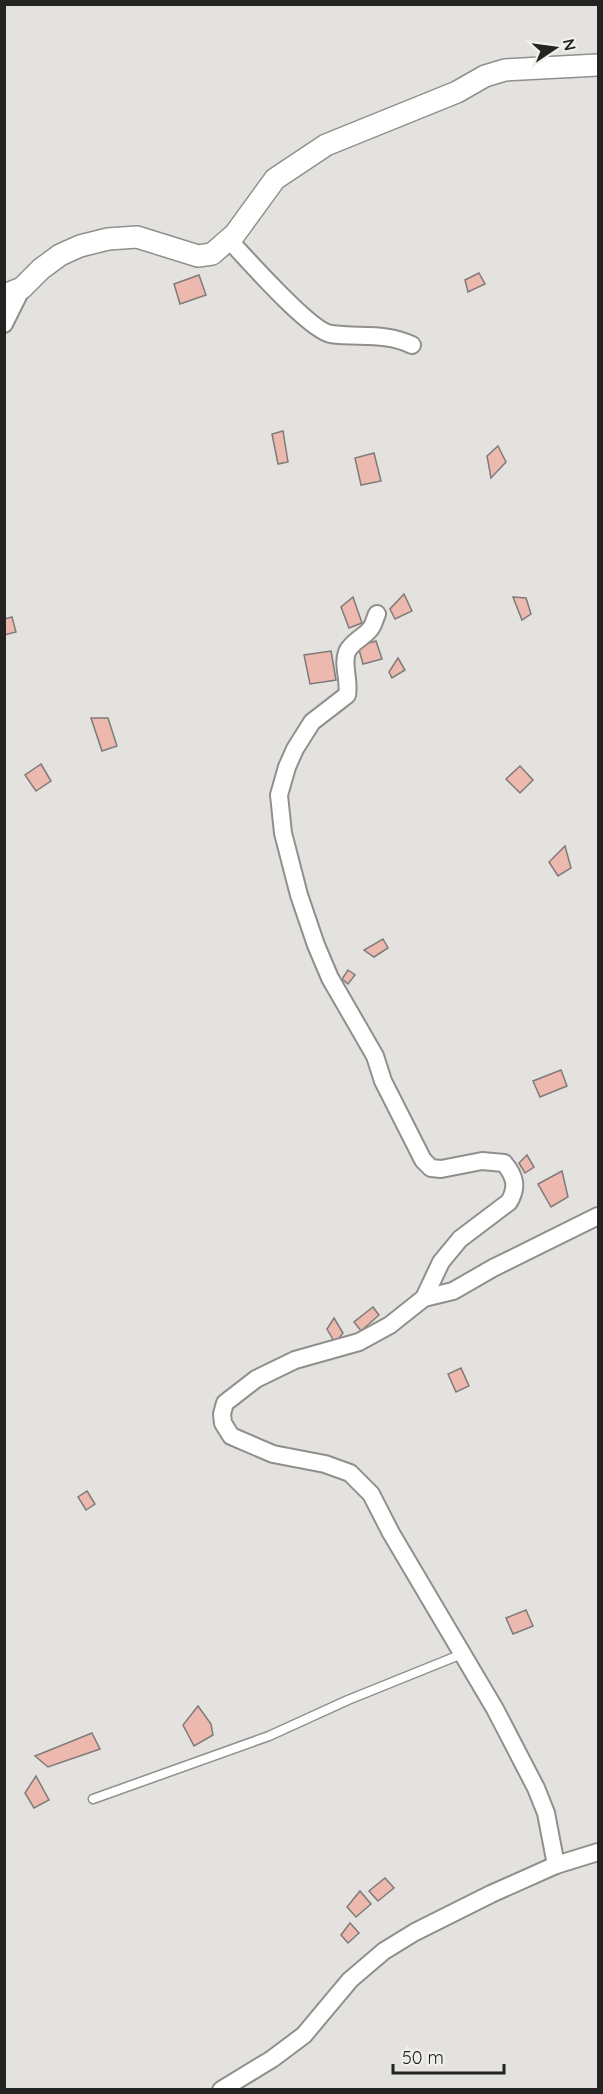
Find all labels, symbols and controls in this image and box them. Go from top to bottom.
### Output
north arrow [525,18,585,78]
text: N [559,37,581,53]
scale bar [393,2037,504,2075]
text: 50 m [402,2046,444,2069]

